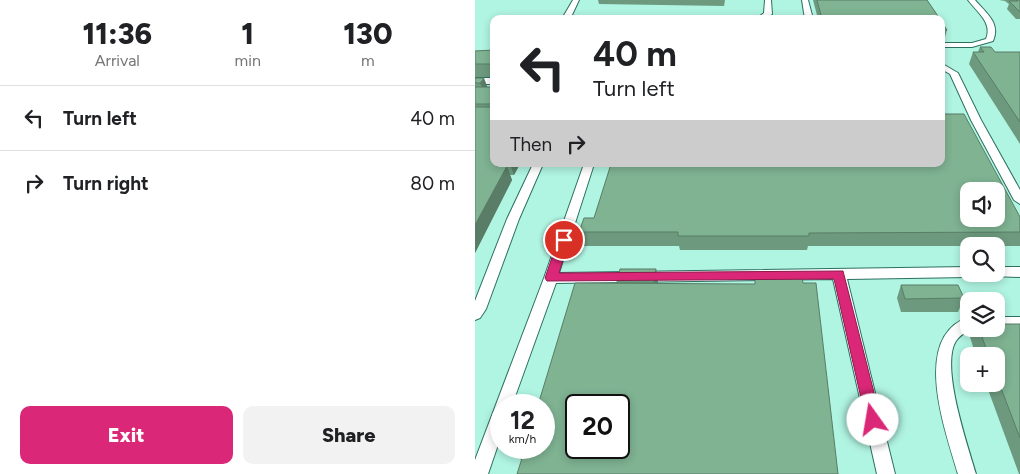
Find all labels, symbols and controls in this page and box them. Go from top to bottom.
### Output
text: 11:36 [82,15,152,52]
text: 1 [241,15,254,52]
text: 130 [343,15,393,52]
text: 40 m [593,33,677,75]
icon: left [510,35,575,100]
text: Arrival [95,51,140,70]
text: min [235,51,261,70]
text: m [361,51,375,70]
text: Turn left [593,75,675,102]
icon: left [20,104,48,132]
text: Turn left [63,107,137,130]
text: 40 m [410,107,455,130]
icon: right [562,130,590,158]
text: Then [510,133,552,156]
icon: right [20,169,48,197]
text: Turn right [63,172,149,195]
text: 80 m [410,172,455,195]
map controls [960,182,1005,392]
button: sound [960,182,1005,227]
pin [543,219,585,261]
icon: arrive [550,226,578,254]
button: search [960,237,1005,282]
button: layers [960,292,1005,337]
button: + [960,347,1005,392]
position arrow [846,393,898,445]
speed limit sign: 20 [565,394,630,459]
text: 12 [510,405,535,435]
button: Exit [20,406,233,464]
button: Share [243,406,455,464]
text: km/h [509,432,536,446]

